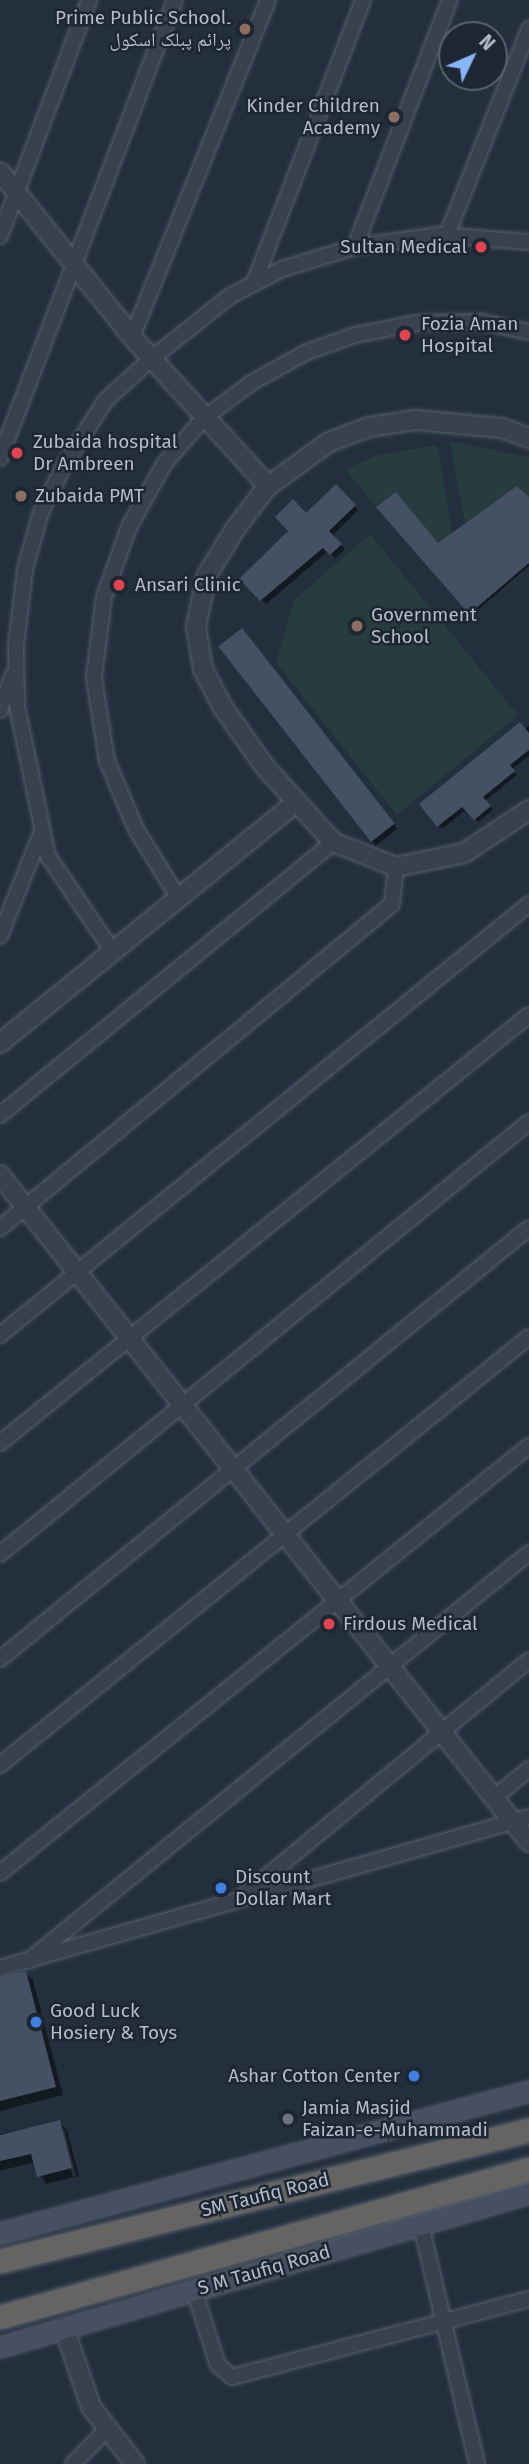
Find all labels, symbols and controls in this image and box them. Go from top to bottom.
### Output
place label: Prime Public School۔ پرائم پبلک اسکول [55,7,231,51]
marker: Prime Public School۔ پرائم پبلک اسکول [237,21,253,37]
north arrow [438,21,508,91]
text: N [474,30,500,55]
place label: Kinder Children Academy [246,95,380,139]
marker: Kinder Children Academy [386,109,402,125]
place label: Sultan Medical [340,236,467,258]
marker: Sultan Medical [473,239,489,255]
place label: Fozia Aman Hospital [421,313,518,357]
marker: Fozia Aman Hospital [395,325,415,345]
place label: Zubaida hospital Dr Ambreen [33,431,177,475]
marker: Zubaida hospital Dr Ambreen [7,443,27,463]
place label: Zubaida PMT [35,485,144,507]
marker: Zubaida PMT [13,488,29,504]
place label: Ansari Clinic [135,574,241,596]
marker: Ansari Clinic [109,575,129,595]
place label: Government School [371,604,477,648]
marker: Government School [349,618,365,634]
place label: Firdous Medical [343,1613,478,1635]
marker: Firdous Medical [321,1616,337,1632]
place label: Discount Dollar Mart [235,1866,331,1910]
marker: Discount Dollar Mart [213,1880,229,1896]
place label: Good Luck Hosiery & Toys [50,2000,177,2044]
marker: Good Luck Hosiery & Toys [28,2014,44,2030]
place label: Ashar Cotton Center [228,2065,400,2087]
marker: Ashar Cotton Center [406,2068,422,2084]
place label: Jamia Masjid Faizan-e-Muhammadi [302,2097,488,2141]
marker: Jamia Masjid Faizan-e-Muhammadi [280,2111,296,2127]
street label: SM Taufiq Road [199,2168,331,2222]
street label: S M Taufiq Road [195,2240,333,2300]

